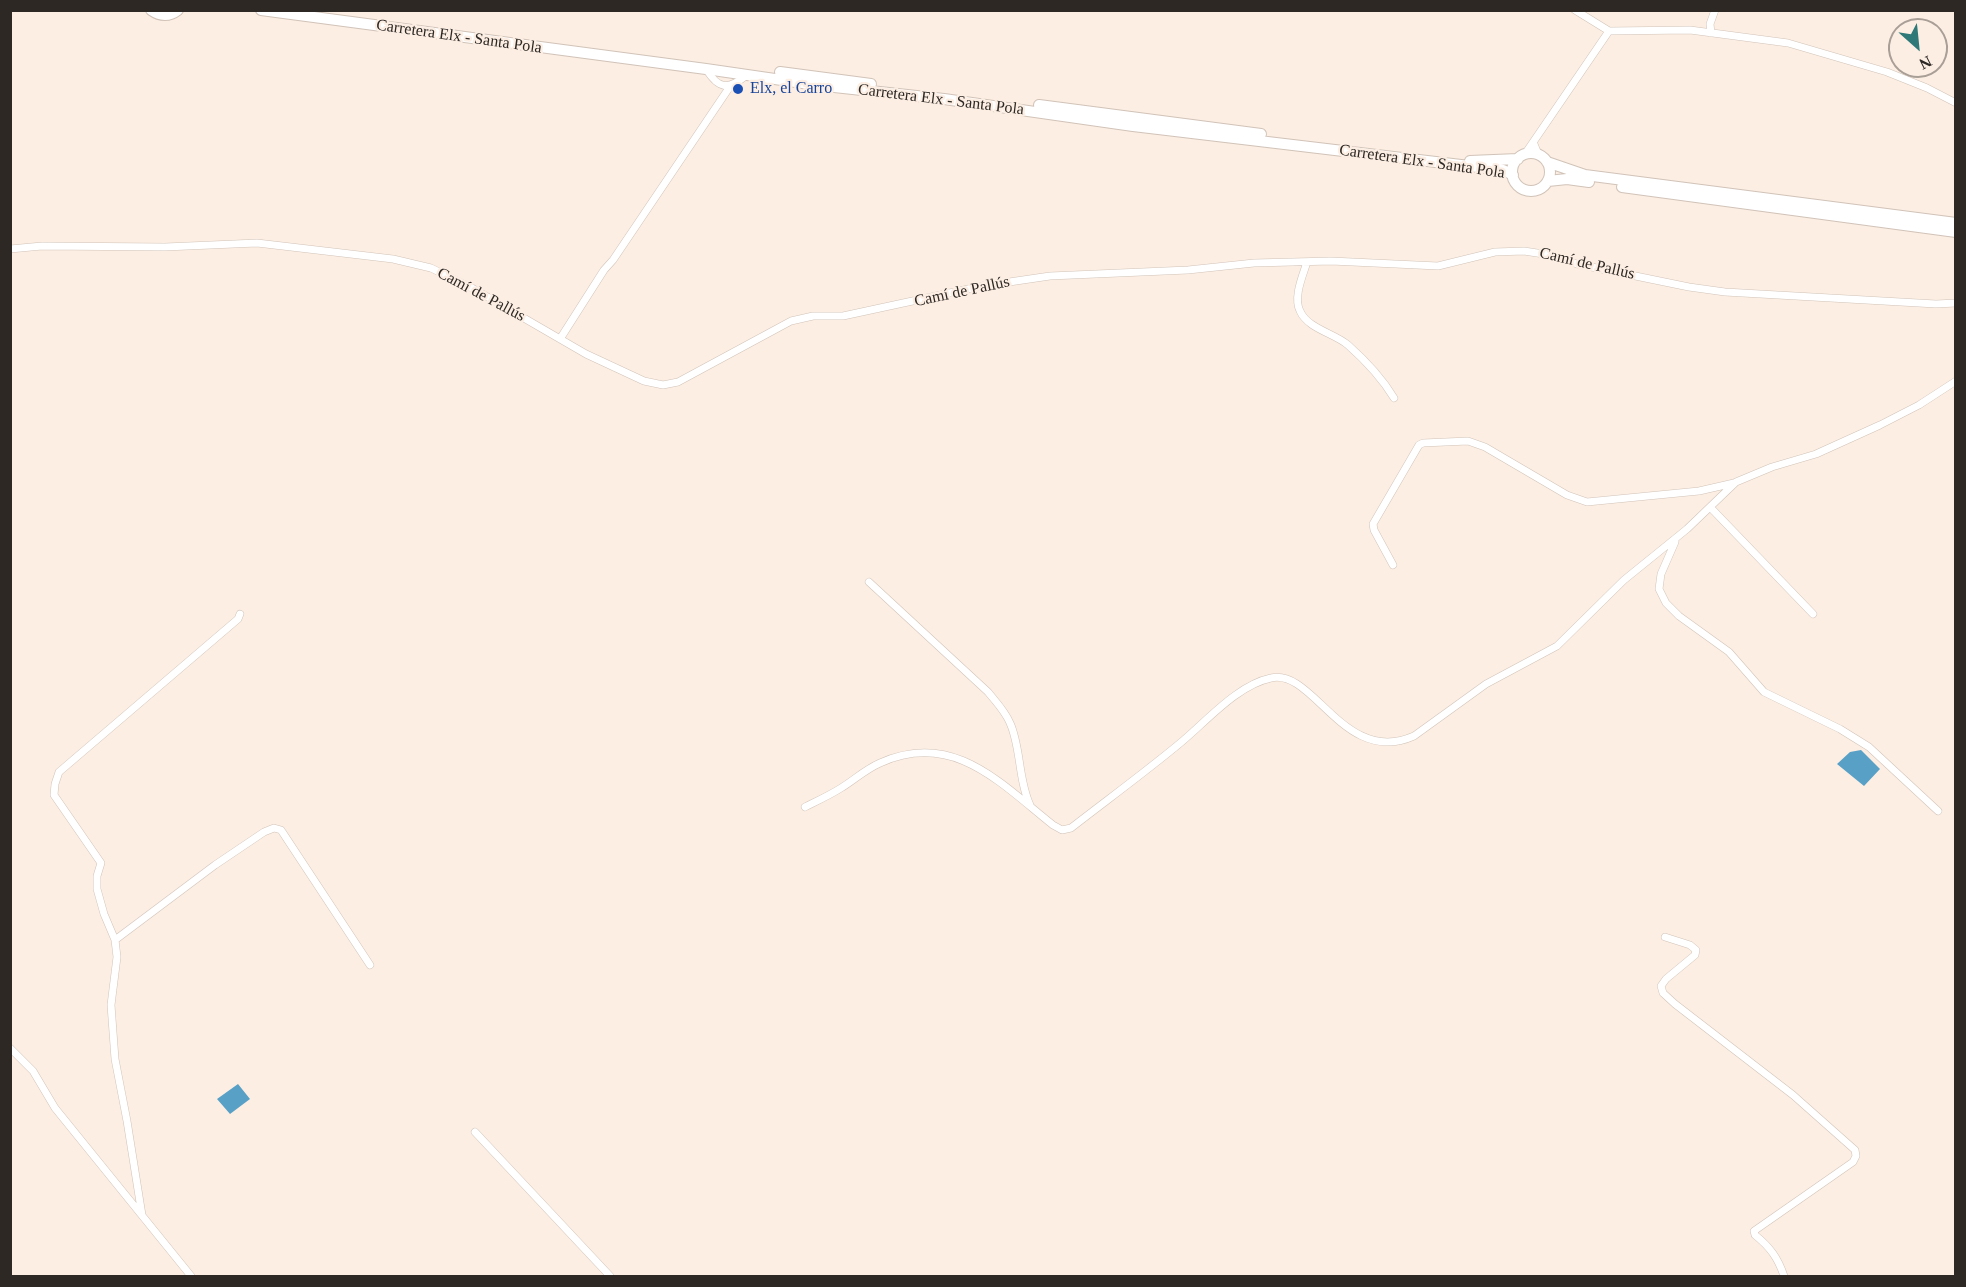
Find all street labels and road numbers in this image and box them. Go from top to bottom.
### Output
street label: Carretera Elx - Santa Pola [375,16,543,58]
street label: Carretera Elx - Santa Pola [857,80,1025,120]
street label: Carretera Elx - Santa Pola [1338,141,1506,183]
street label: Camí de Pallús [1538,244,1636,284]
street label: Camí de Pallús [434,264,528,326]
street label: Camí de Pallús [913,273,1011,311]

